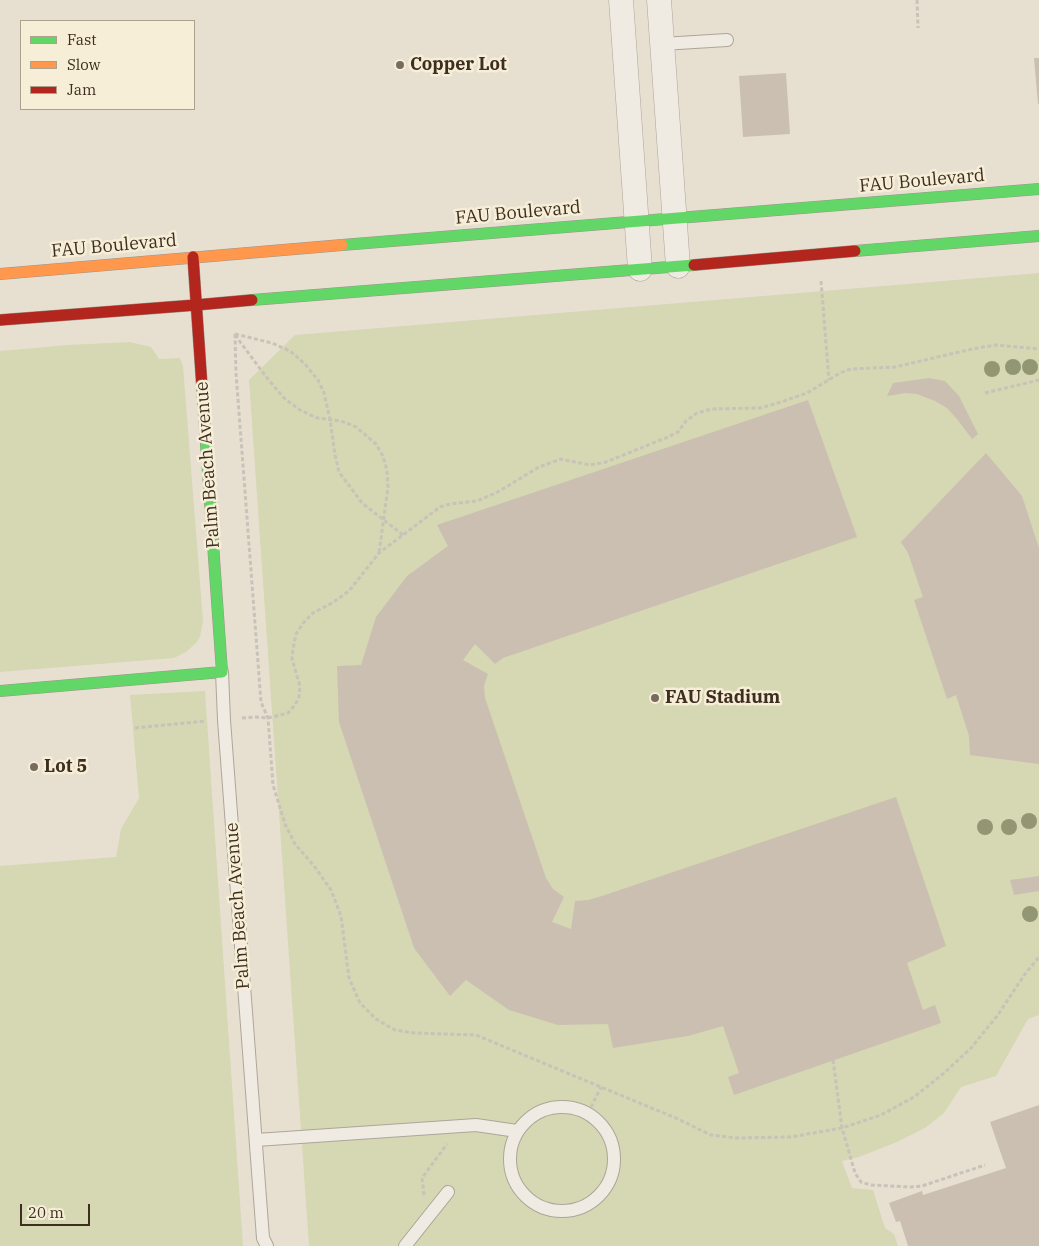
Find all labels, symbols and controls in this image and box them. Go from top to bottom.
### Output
legend [20,20,195,110]
text: Fast [67,30,97,49]
place label: Copper Lot [410,54,507,76]
text: Slow [67,55,100,74]
marker: Copper Lot [394,59,406,71]
text: Jam [67,80,96,99]
street label: FAU Boulevard [858,165,986,197]
street label: FAU Boulevard [454,197,582,229]
street label: FAU Boulevard [50,230,178,262]
street label: Palm Beach Avenue [191,381,225,549]
place label: FAU Stadium [665,687,780,709]
marker: FAU Stadium [649,692,661,704]
place label: Lot 5 [44,756,87,778]
marker: Lot 5 [28,761,40,773]
street label: Palm Beach Avenue [221,822,255,990]
scale bar [22,1194,92,1226]
text: 20 m [28,1203,64,1222]

